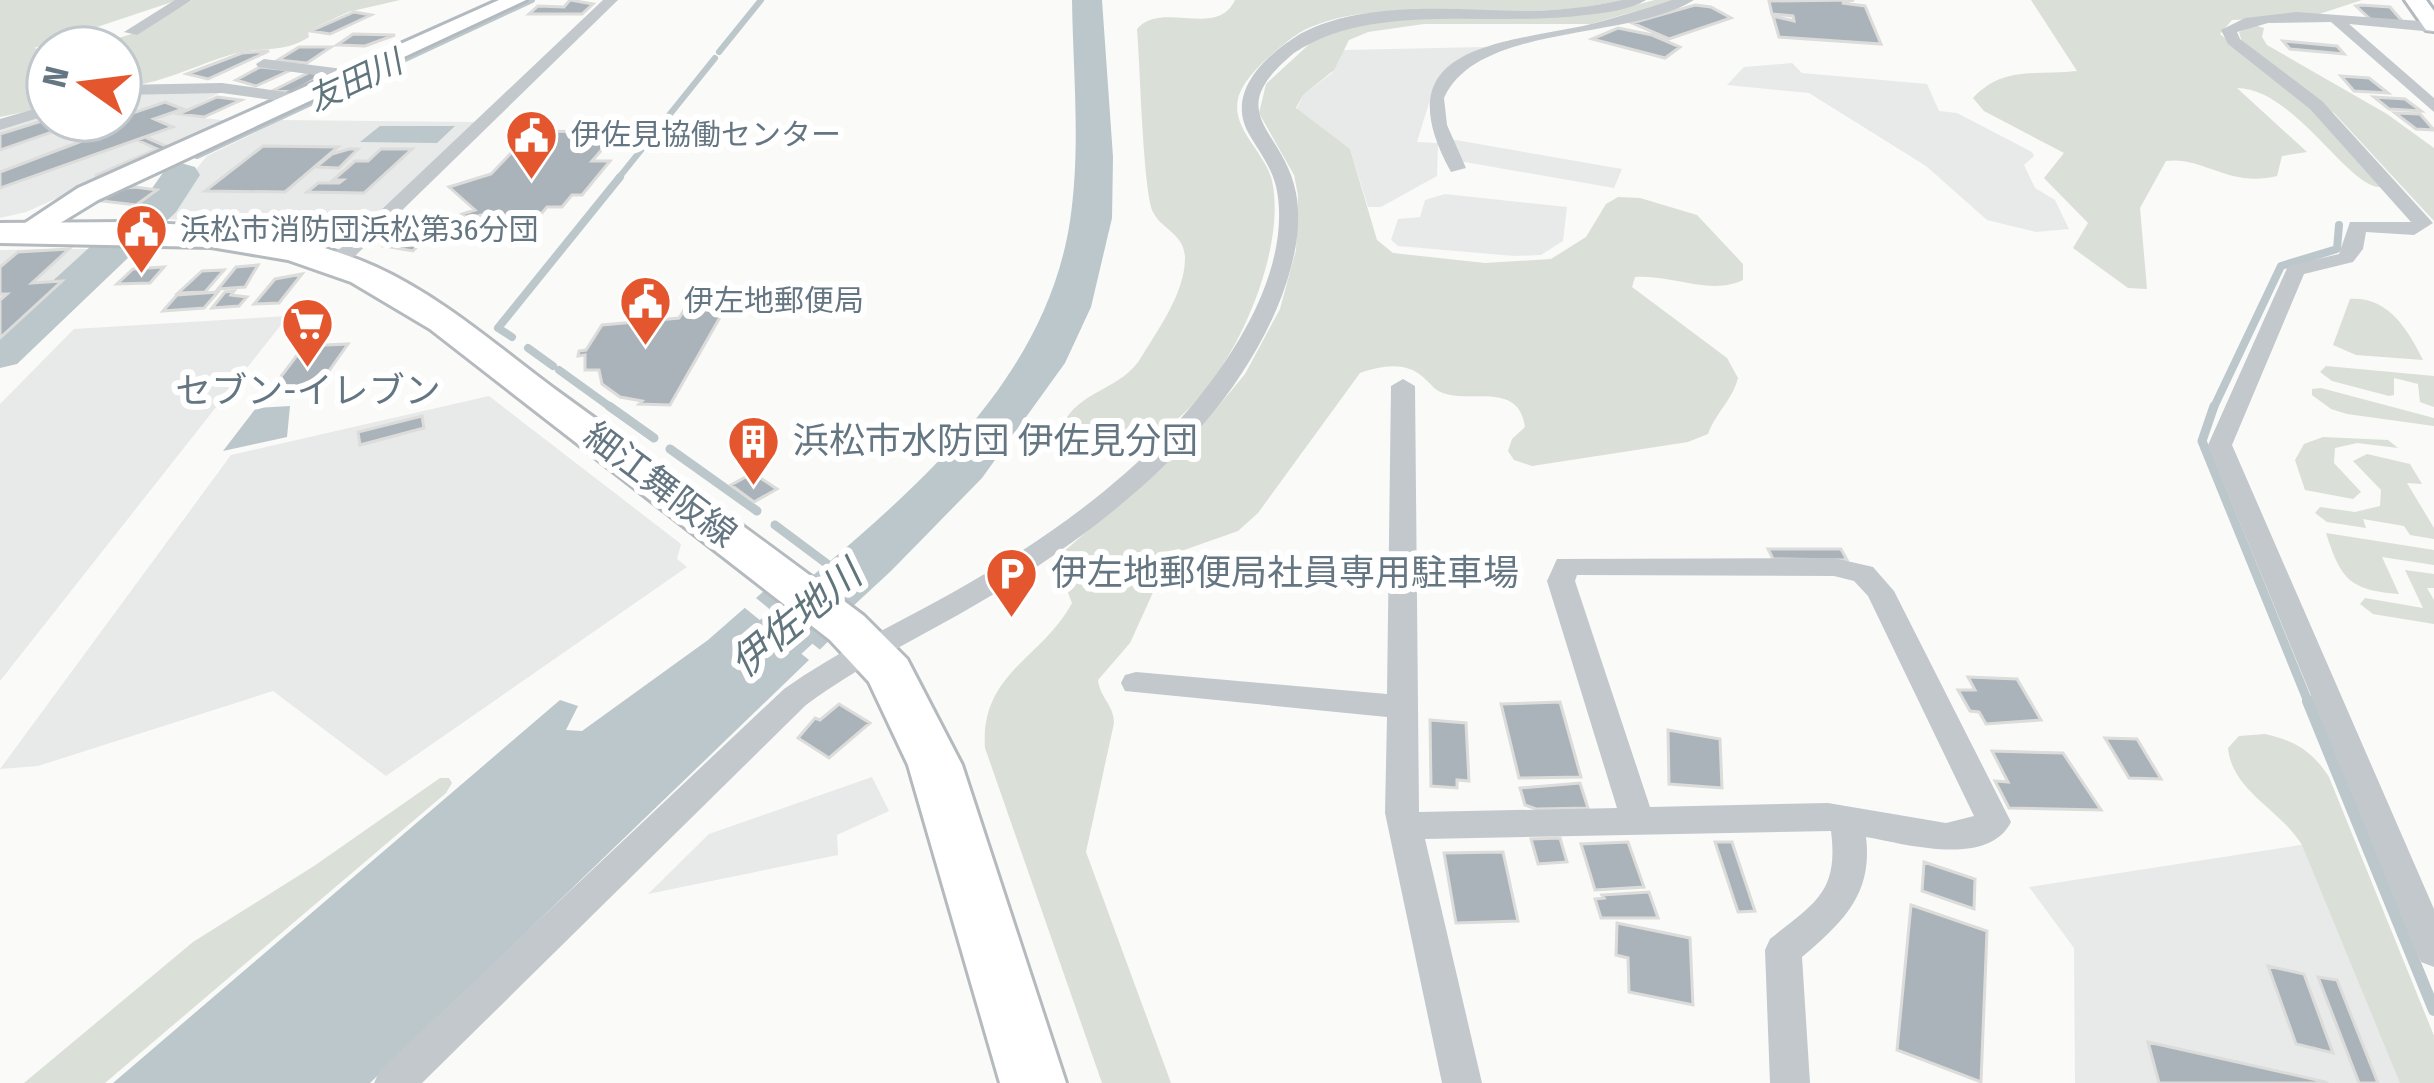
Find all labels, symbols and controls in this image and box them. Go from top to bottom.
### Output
north arrow [24,24,144,144]
water label: 友田川 [302,41,411,120]
text: N [34,63,78,91]
public building icon: 伊佐見協働センター [504,107,560,181]
place label: 伊佐見協働センター [571,117,841,153]
public building icon: 浜松市消防団浜松第36分団 [113,202,169,276]
place label: 浜松市消防団浜松第36分団 [180,212,538,248]
public building icon: 伊左地郵便局 [617,273,673,347]
place label: 伊左地郵便局 [684,283,864,319]
supermarket icon: セブン-イレブン [280,295,336,369]
place label: セブン-イレブン [175,369,441,413]
street label: 細江舞阪線 [575,413,745,557]
building icon: 浜松市水防団 伊佐見分団 [726,413,782,487]
place label: 浜松市水防団 伊佐見分団 [793,419,1197,463]
parking icon: 伊左地郵便局社員専用駐車場 [984,545,1040,619]
water label: 伊佐地川 [721,549,874,687]
place label: 伊左地郵便局社員専用駐車場 [1051,551,1519,595]

